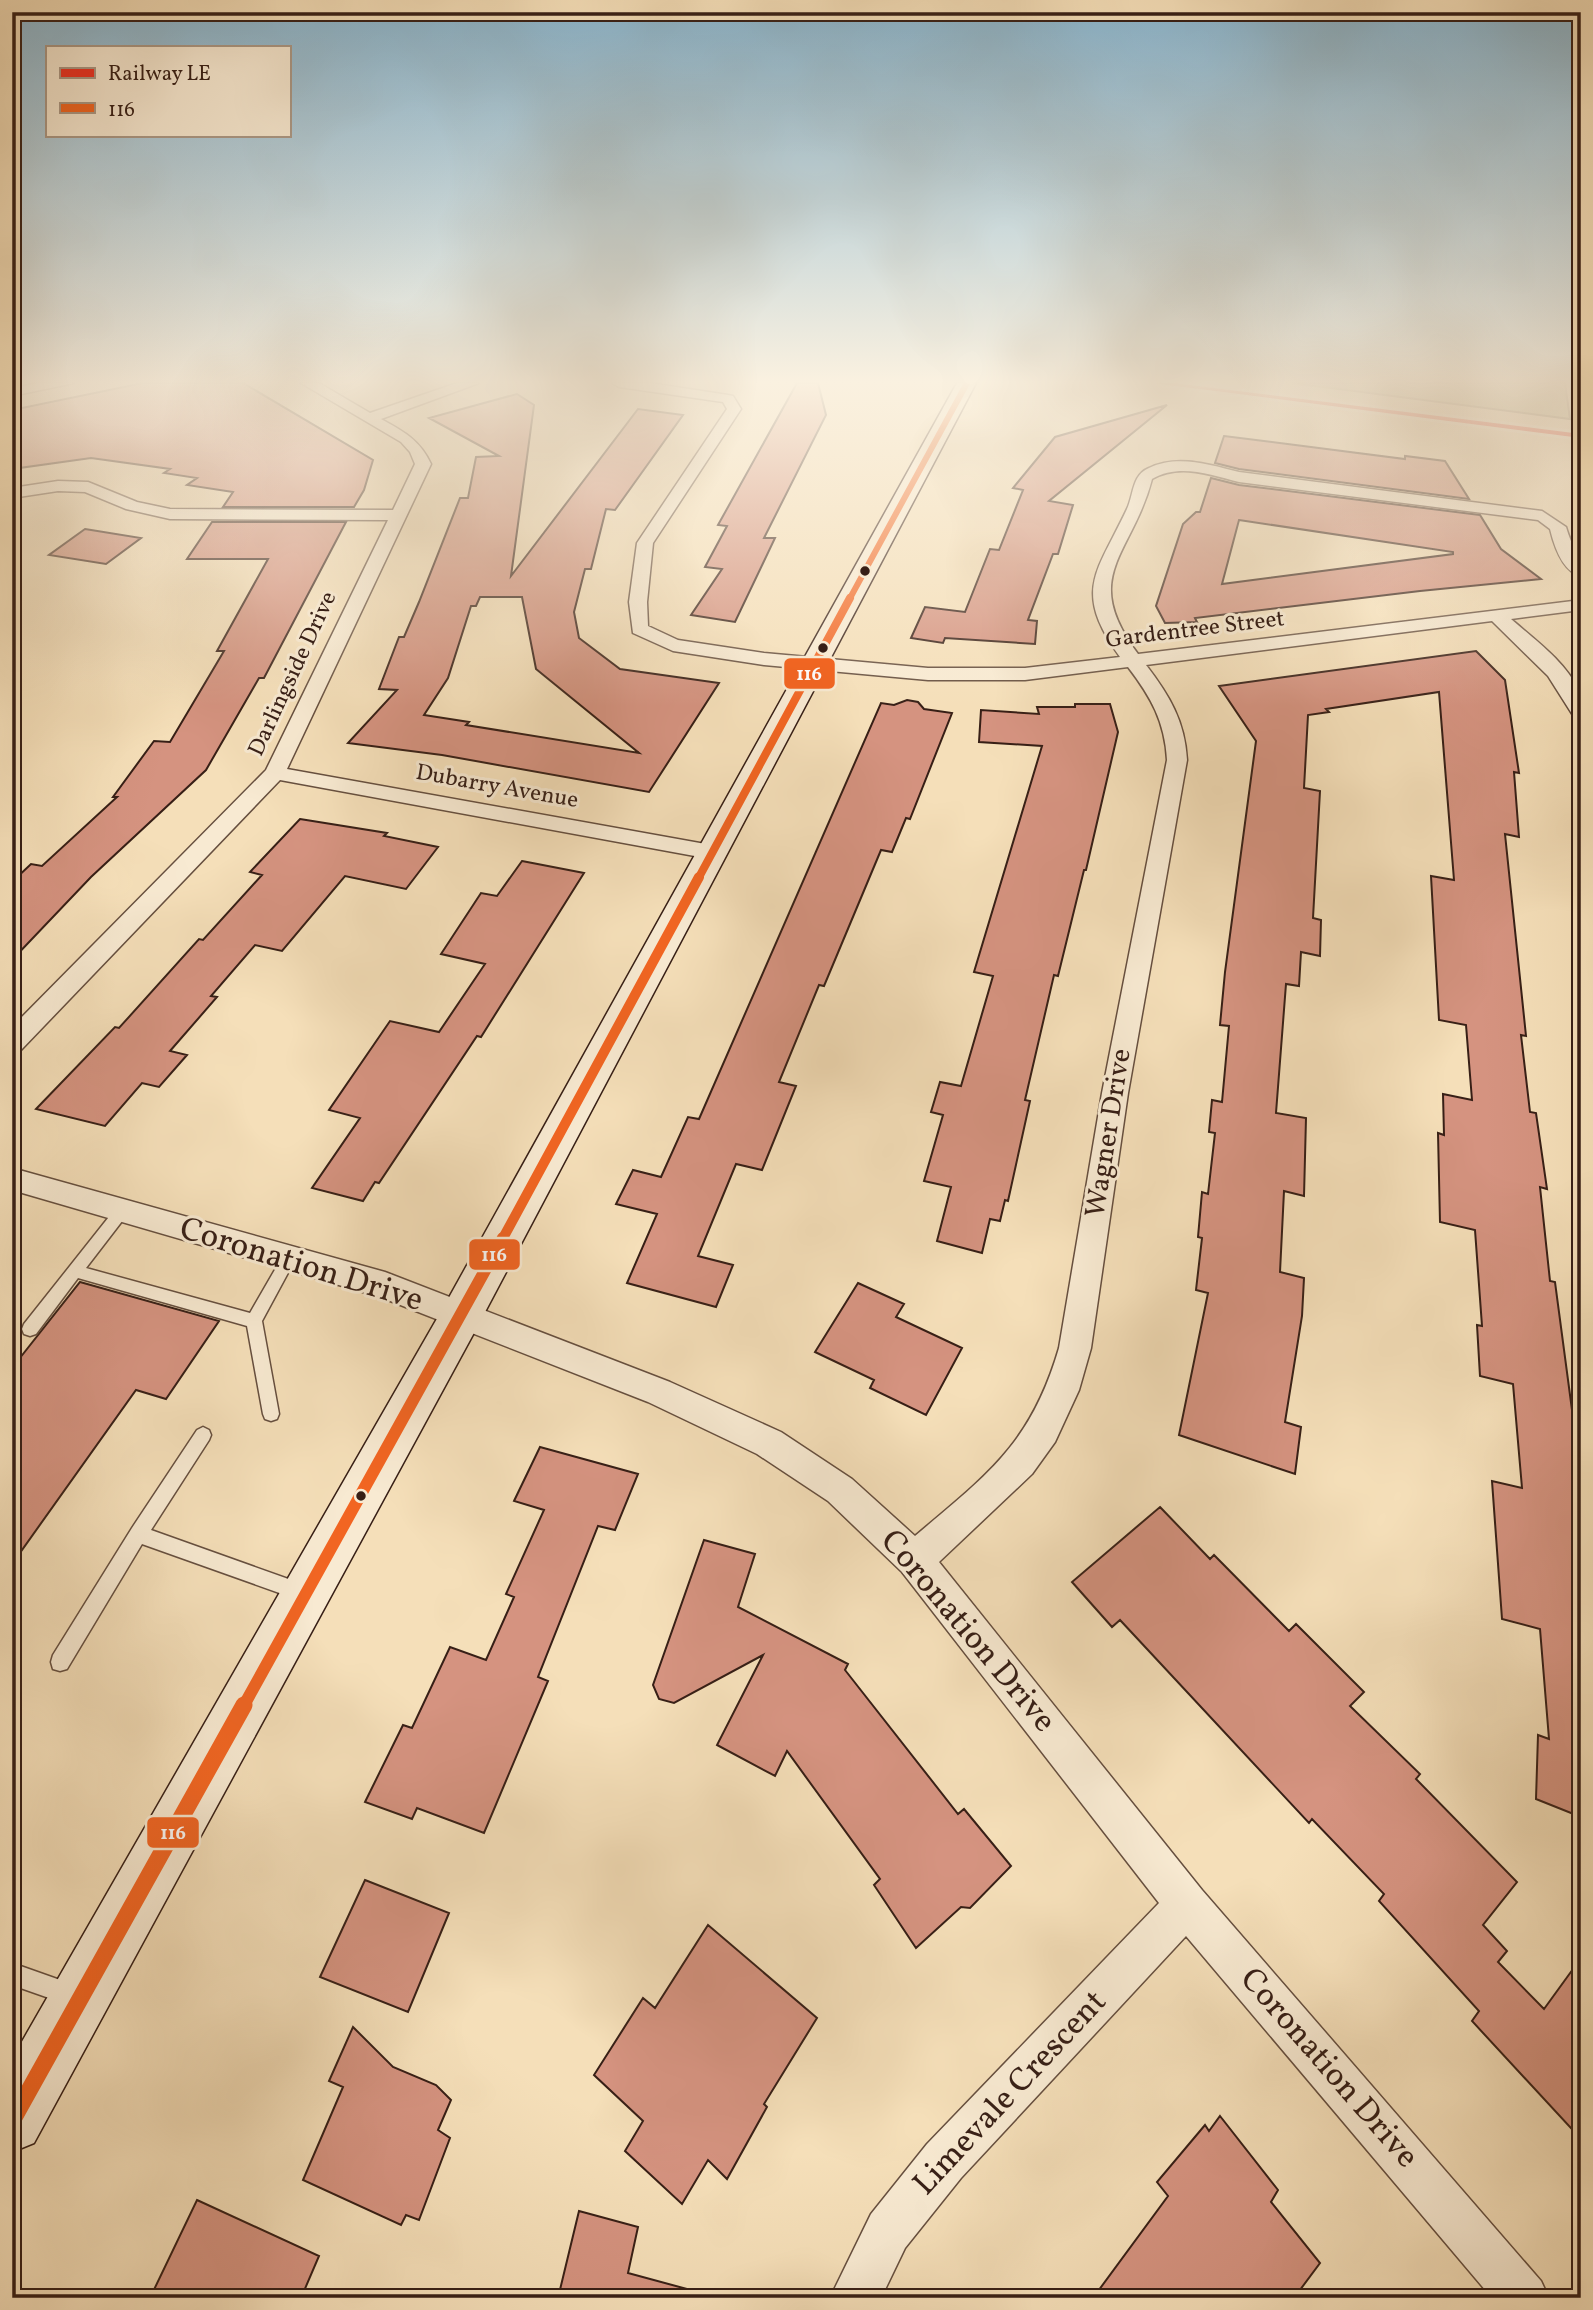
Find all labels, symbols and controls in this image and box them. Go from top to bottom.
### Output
legend [46,46,290,136]
text: Railway LE [108,60,211,89]
text: 116 [108,96,135,125]
unlabelled marker [858,564,872,578]
street label: Darlingside Drive [241,586,345,762]
street label: Gardentree Street [1104,603,1286,657]
unlabelled marker [816,641,830,655]
line badge: 116 [783,657,836,690]
text: 116 [796,662,822,688]
street label: Dubarry Avenue [413,757,581,817]
street label: Wagner Drive [1076,1046,1142,1220]
street label: Coronation Drive [174,1207,428,1325]
line badge: 116 [468,1238,521,1271]
text: 116 [481,1243,507,1269]
unlabelled marker [354,1489,368,1503]
street label: Coronation Drive [868,1521,1066,1743]
line badge: 116 [146,1816,200,1849]
text: 116 [160,1821,186,1847]
street label: Coronation Drive [1228,1959,1428,2179]
street label: Limevale Crescent [904,1981,1118,2207]

